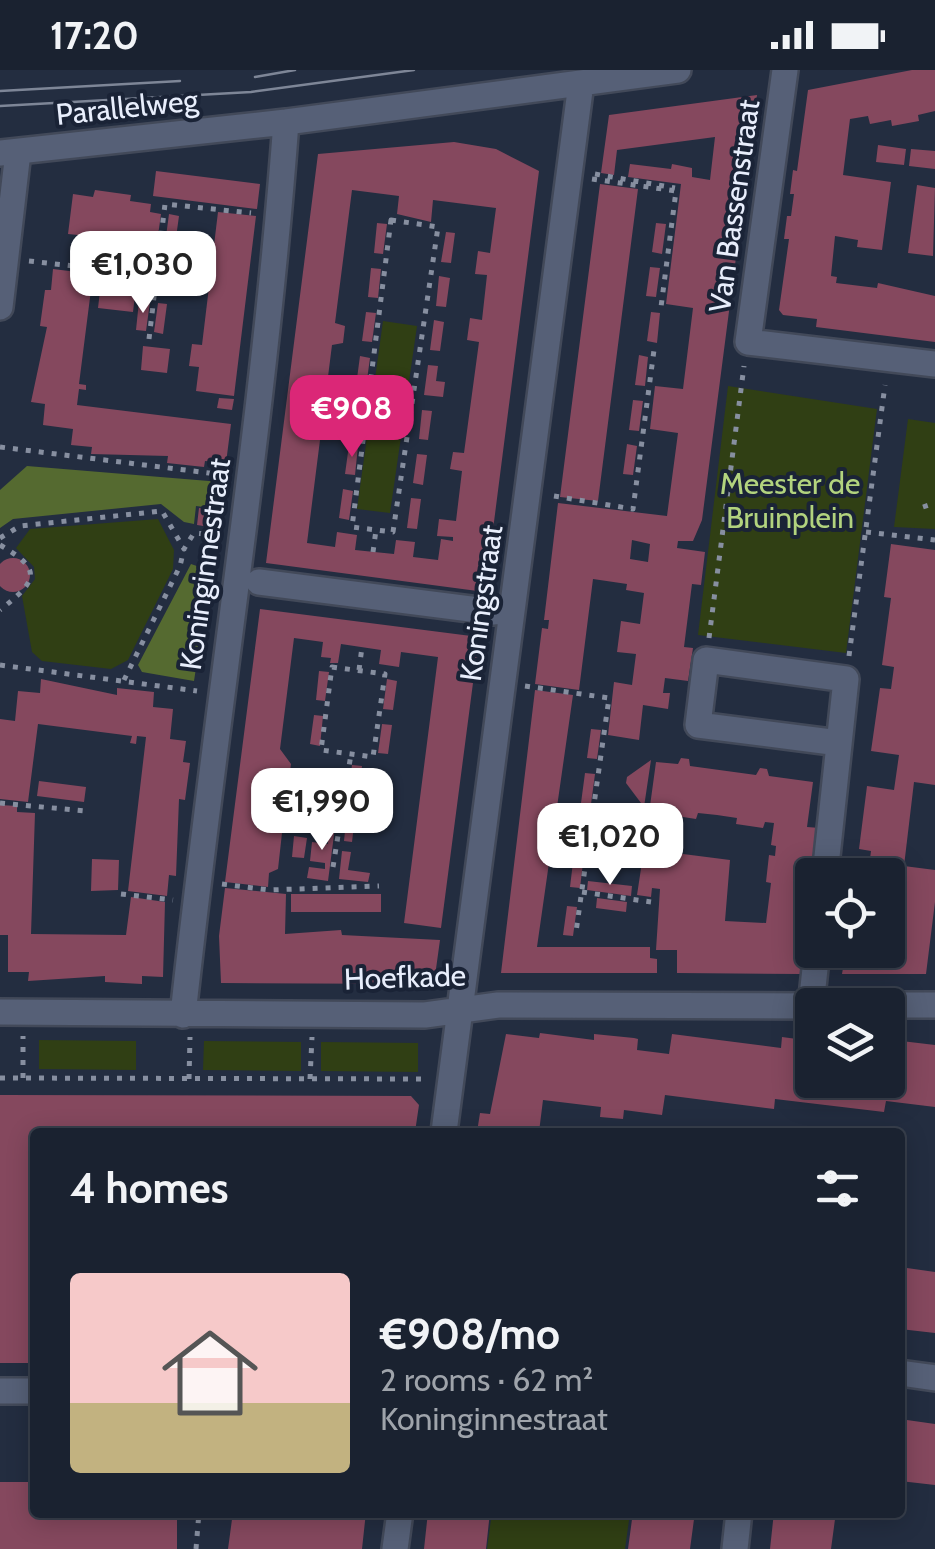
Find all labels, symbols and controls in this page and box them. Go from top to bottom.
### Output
text: 17:20 [50,12,139,59]
street label: Parallelweg [54,81,201,133]
street label: Van Bassenstraat [701,97,767,315]
pin: €1,030 [62,231,224,316]
text: €1,030 [92,244,194,283]
pin: €908 [293,375,411,460]
text: €908 [312,388,392,427]
street label: Koninginnestraat [172,456,238,672]
park label: Meester de Bruinplein [720,465,860,536]
street label: Koningstraat [452,522,510,684]
pin: €1,990 [241,768,403,853]
text: €1,990 [273,781,371,820]
pin: €1,020 [529,803,691,888]
text: €1,020 [559,816,661,855]
map controls [795,858,905,1098]
button: locate [795,858,905,968]
street label: Hoefkade [343,956,467,998]
button: layers [795,988,905,1098]
icon: filters [810,1161,865,1216]
text: 4 homes [70,1162,229,1214]
text: €908/mo [380,1308,560,1360]
icon: home [150,1313,270,1433]
text: 2 rooms · 62 m² [380,1360,593,1399]
text: Koninginnestraat [380,1399,608,1438]

